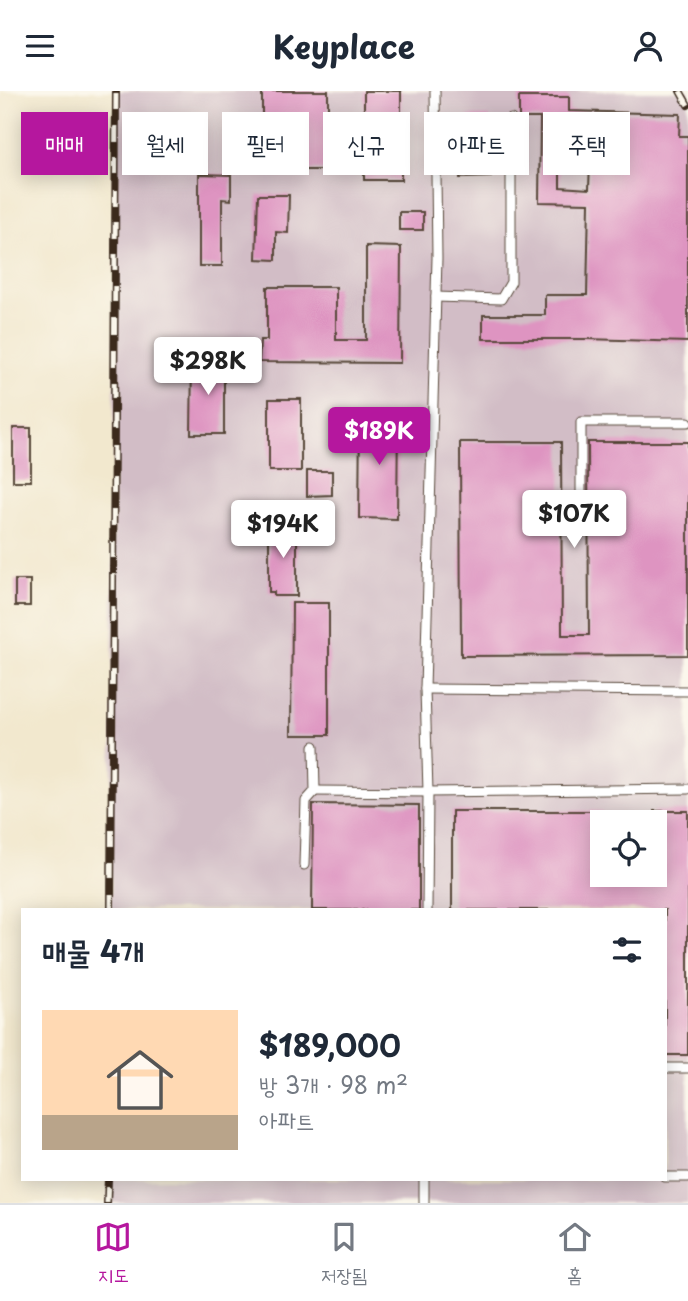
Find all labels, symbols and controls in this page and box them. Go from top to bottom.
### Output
text: Keyplace [273,22,415,70]
icon: menu [21,27,59,65]
icon: person [629,27,667,65]
chip: 매매 [21,112,108,175]
chip: 월세 [122,112,208,175]
chip: 필터 [222,112,309,175]
chip: 신규 [323,112,410,175]
chip: 아파트 [424,112,529,175]
chip: 주택 [543,112,630,175]
pin: $298K [159,337,257,397]
text: $298K [170,342,246,377]
pin: $189K [330,407,428,467]
text: $189K [344,412,414,447]
pin: $107K [525,491,623,550]
text: $107K [538,495,610,530]
pin: $194K [234,501,332,560]
text: $194K [247,505,319,540]
map controls [590,810,667,887]
button: locate [590,810,667,887]
text: 매물 4개 [42,928,144,973]
icon: filters [608,931,646,969]
text: $189,000 [259,1022,401,1067]
icon: home [98,1038,182,1122]
text: 방 3개 · 98 m² [259,1067,408,1102]
text: 아파트 [259,1102,315,1137]
tab: 지도 [94,1218,132,1289]
tab: 저장됨 [321,1218,367,1289]
tab: 홈 [556,1218,594,1289]

